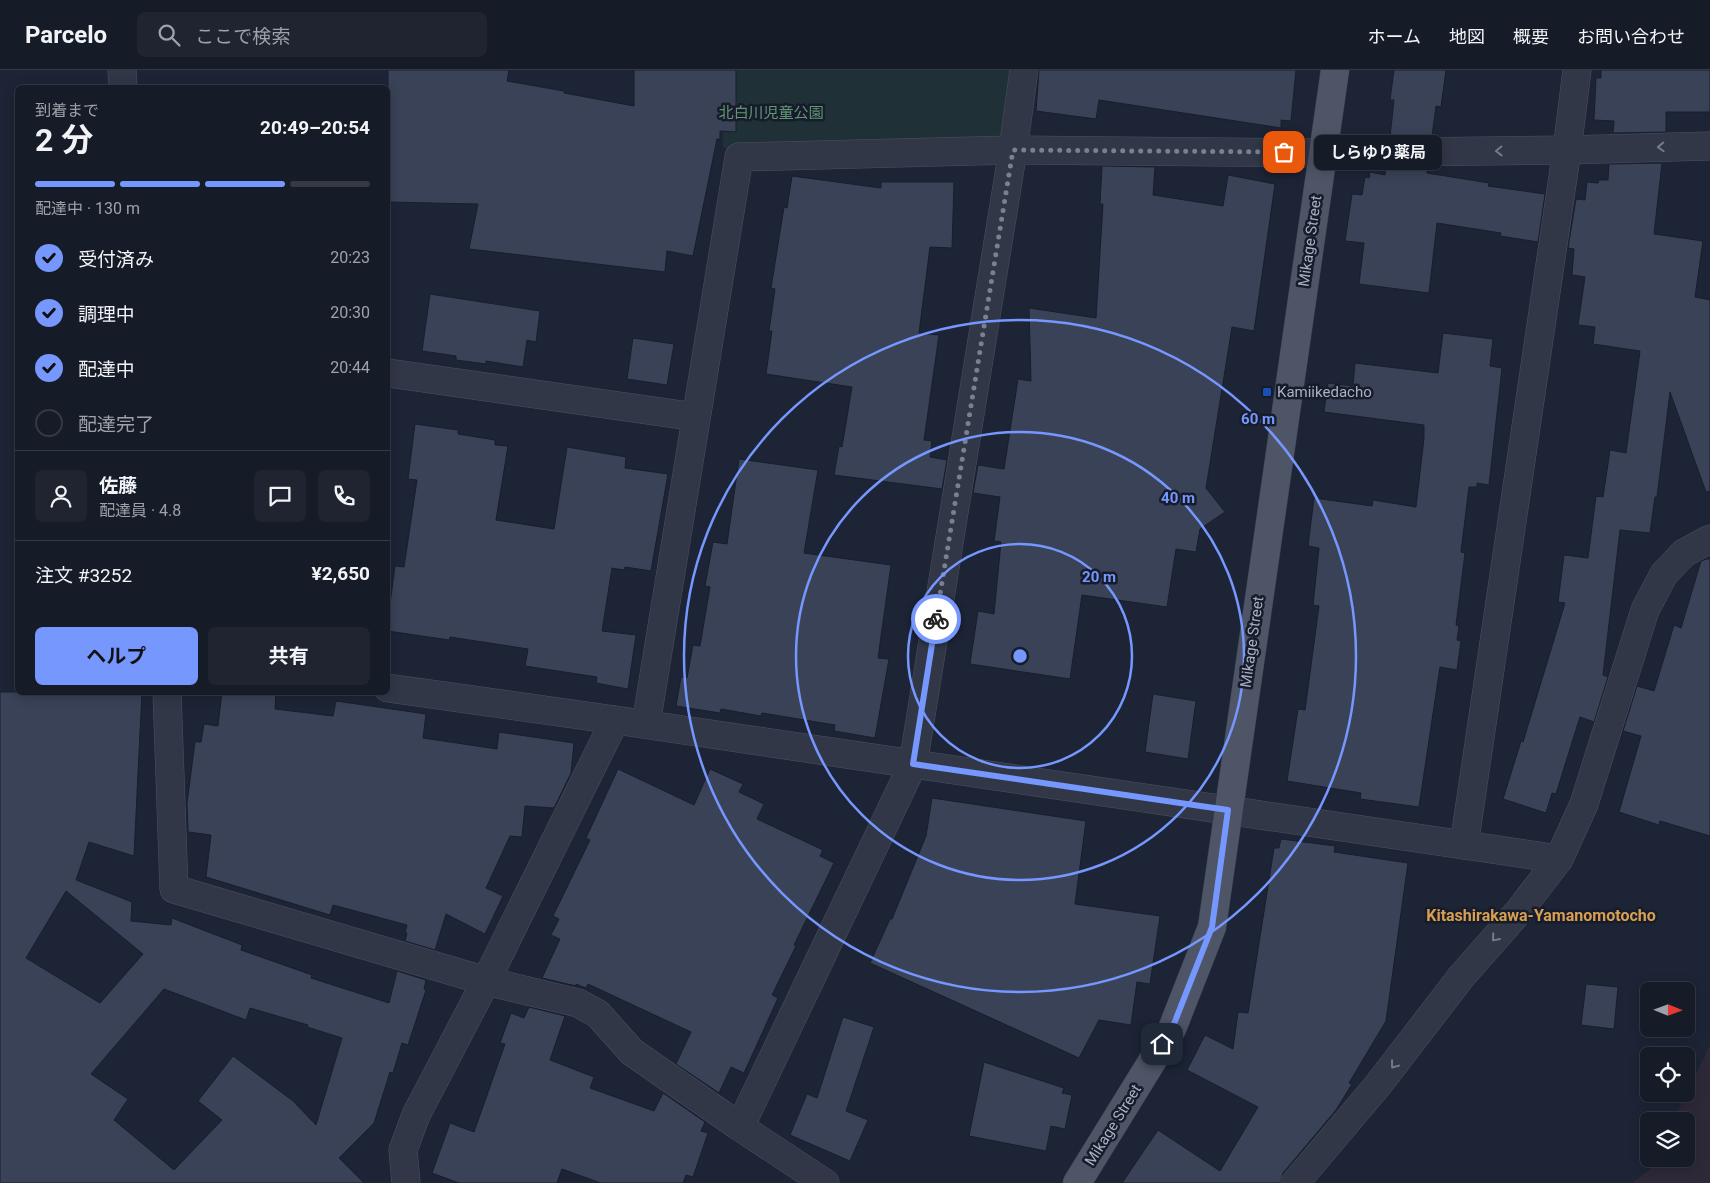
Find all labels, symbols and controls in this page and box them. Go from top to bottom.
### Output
search box [137,12,487,57]
text: Parcelo [25,21,107,49]
icon: search [155,21,183,49]
text: ここで検索 [195,25,290,48]
text: ホーム [1368,26,1421,47]
text: 地図 [1449,26,1485,47]
text: 概要 [1513,26,1549,47]
text: お問い合わせ [1577,26,1685,47]
text: 到着まで [35,101,99,120]
park label: 北白川児童公園 [718,104,824,122]
text: 20:49–20:54 [260,116,370,139]
text: 2 分 [35,121,93,159]
pin [1263,131,1305,173]
callout: しらゆり薬局 [1314,134,1442,170]
icon: bag [1270,138,1298,166]
one-way arrow [1657,142,1665,153]
text: しらゆり薬局 [1330,143,1426,162]
one-way arrow [1495,146,1502,156]
street label: Mikage Street [1295,194,1325,288]
text: 配達中 · 130 m [35,199,140,218]
icon: check [35,244,63,272]
text: 受付済み [78,248,154,271]
text: 20:23 [330,248,370,267]
icon: check [35,299,63,327]
text: 調理中 [78,303,135,326]
text: 20:30 [330,303,370,322]
icon: check [35,354,63,382]
text: 配達中 [78,358,135,381]
text: 20:44 [330,358,370,377]
place label: Kamiikedacho [1277,383,1372,401]
marker: Kamiikedacho [1261,386,1273,398]
text: 60 m [1241,410,1275,428]
text: 配達完了 [78,413,154,436]
button: person [35,470,87,522]
button: chat [254,470,306,522]
button: phone [318,470,370,522]
text: 佐藤 [99,474,137,497]
text: 40 m [1161,489,1195,507]
text: 配達員 · 4.8 [99,501,181,520]
text: ¥2,650 [312,562,370,585]
text: 注文 #3252 [35,564,132,587]
text: 20 m [1082,568,1116,586]
courier [911,594,961,644]
street label: Mikage Street [1237,595,1267,689]
icon: bike [922,605,950,633]
button: ヘルプ [35,627,198,685]
button: 共有 [208,627,370,685]
centre of rings [1011,647,1029,665]
district label: Kitashirakawa-Yamanomotocho [1426,906,1656,925]
one-way arrow [1492,932,1501,941]
north arrow [1640,982,1695,1038]
map controls [1640,982,1695,1167]
pin [1141,1023,1183,1065]
icon: home [1148,1030,1176,1058]
button: locate [1640,1047,1695,1102]
one-way arrow [1391,1059,1400,1069]
street label: Mikage Street [1081,1081,1145,1169]
button: layers [1640,1112,1695,1167]

